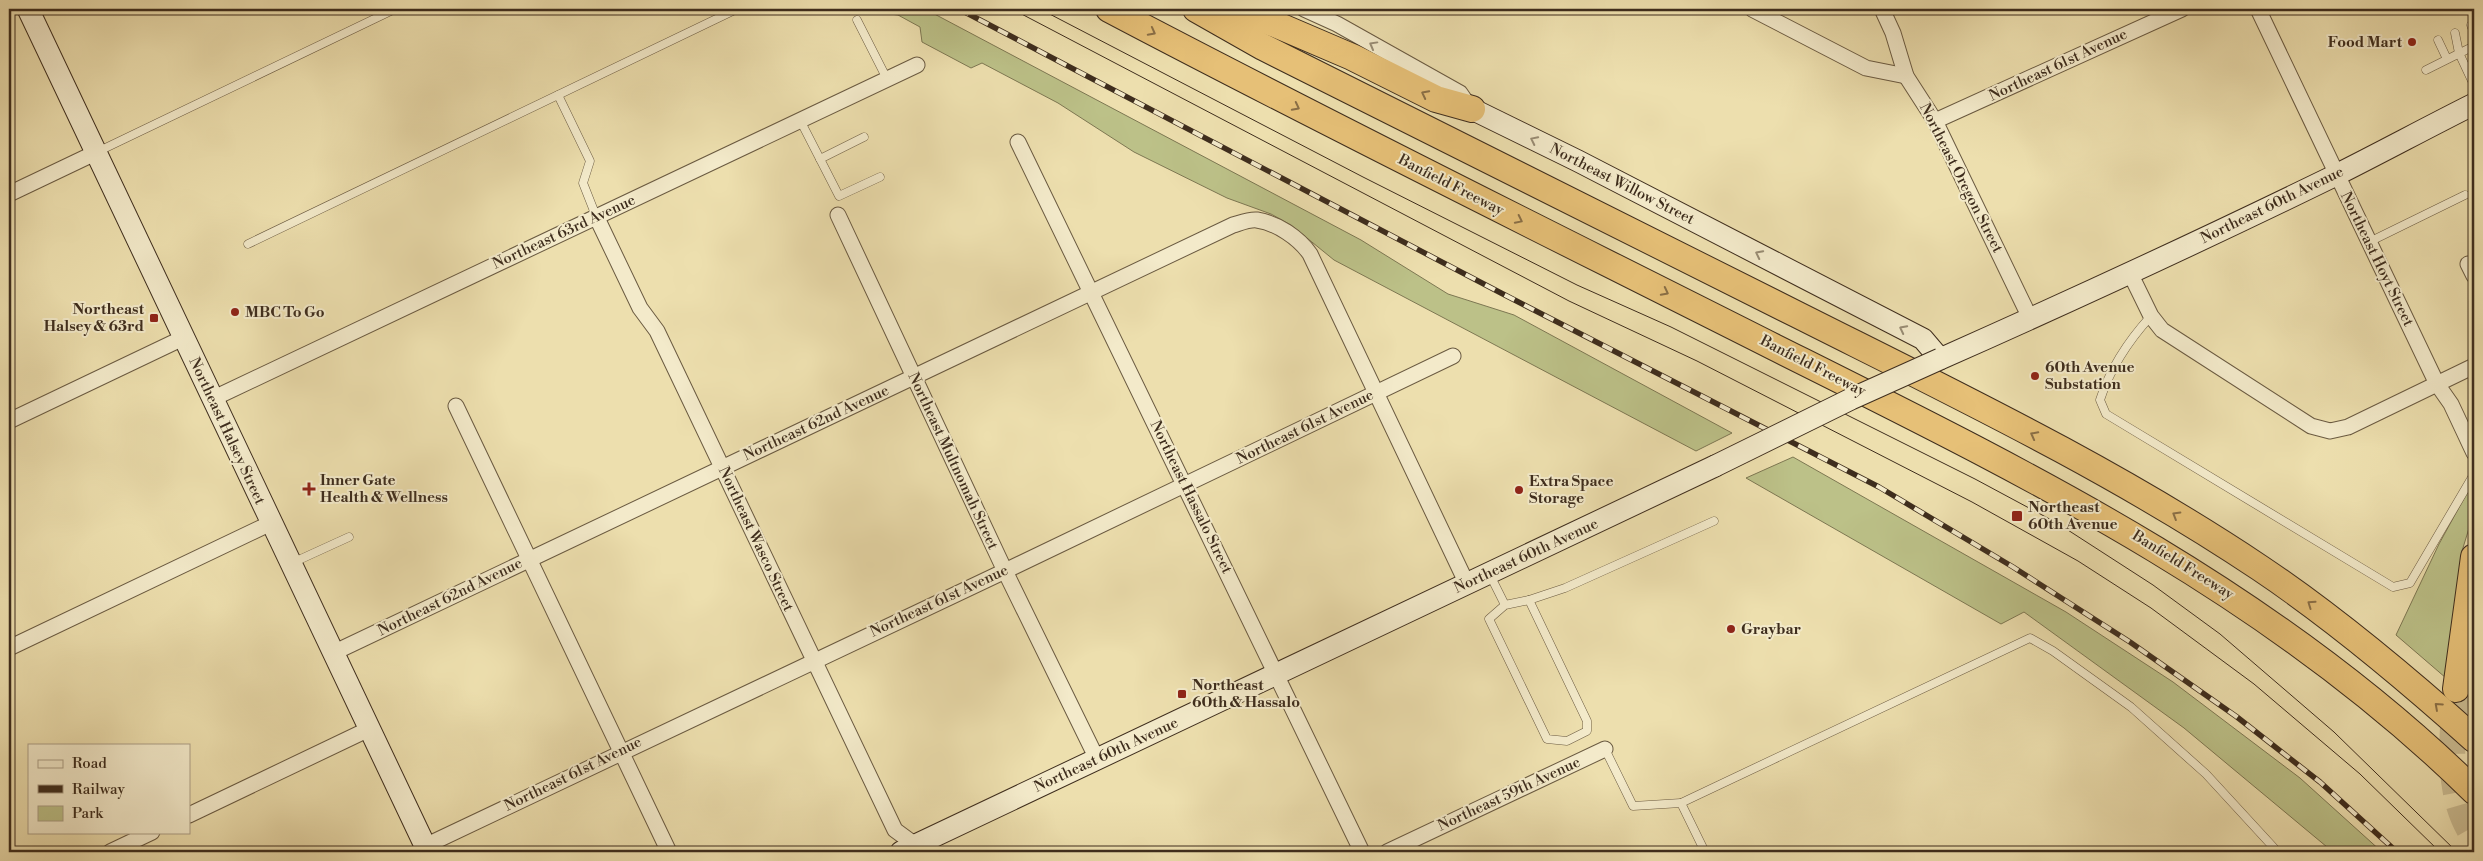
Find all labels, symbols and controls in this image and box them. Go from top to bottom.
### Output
street label: Northeast 61st Avenue [1986,25,2130,105]
one-way arrow [1147,26,1156,36]
place label: Food Mart [2328,33,2403,52]
marker: Food Mart [2406,36,2418,48]
one-way arrow [1370,41,1379,51]
one-way arrow [1422,90,1431,100]
street label: Northeast Oregon Street [1915,100,2007,257]
one-way arrow [1291,101,1300,111]
one-way arrow [1531,136,1540,146]
street label: Northeast Willow Street [1546,139,1698,229]
street label: Banfield Freeway [1394,150,1508,220]
street label: Northeast 60th Avenue [2197,162,2347,248]
street label: Northeast Hoyt Street [2336,189,2418,330]
street label: Northeast 63rd Avenue [489,190,639,274]
one-way arrow [1514,213,1523,224]
one-way arrow [1755,250,1764,260]
one-way arrow [1660,286,1669,296]
place label: Northeast Halsey & 63rd [44,300,145,336]
place label: MBC To Go [245,303,325,322]
marker: MBC To Go [229,306,241,318]
marker: Northeast Halsey & 63rd [148,312,160,324]
one-way arrow [1899,325,1908,335]
street label: Banfield Freeway [1756,331,1870,401]
street label: Northeast Halsey Street [185,354,270,508]
place label: 60th Avenue Substation [2045,358,2135,394]
street label: Northeast Multnomah Street [904,369,1003,553]
marker: 60th Avenue Substation [2029,370,2041,382]
street label: Northeast 62nd Avenue [740,381,892,465]
street label: Northeast 61st Avenue [1233,385,1377,469]
street label: Northeast Hassalo Street [1146,417,1237,577]
one-way arrow [2030,432,2039,442]
street label: Northeast Wasco Street [714,464,798,615]
place label: Inner Gate Health & Wellness [320,471,448,507]
place label: Extra Space Storage [1529,472,1613,508]
marker: Inner Gate Health & Wellness [302,482,316,496]
marker: Extra Space Storage [1513,484,1525,496]
place label: Northeast 60th Avenue [2028,498,2118,534]
marker: Northeast 60th Avenue [2010,509,2024,523]
one-way arrow [2172,511,2181,521]
street label: Northeast 60th Avenue [1451,514,1601,598]
street label: Banfield Freeway [2128,526,2238,604]
street label: Northeast 62nd Avenue [375,554,525,640]
street label: Northeast 61st Avenue [867,561,1011,641]
one-way arrow [2308,601,2317,611]
place label: Graybar [1741,620,1802,639]
marker: Graybar [1725,623,1737,635]
place label: Northeast 60th & Hassalo [1192,676,1300,712]
marker: Northeast 60th & Hassalo [1176,688,1188,700]
one-way arrow [2434,703,2443,712]
street label: Northeast 60th Avenue [1031,713,1181,797]
street label: Northeast 61st Avenue [501,732,645,816]
legend [28,744,190,834]
street label: Northeast 59th Avenue [1435,753,1583,835]
text: Road [72,754,107,773]
text: Railway [72,780,126,799]
text: Park [72,804,104,823]

